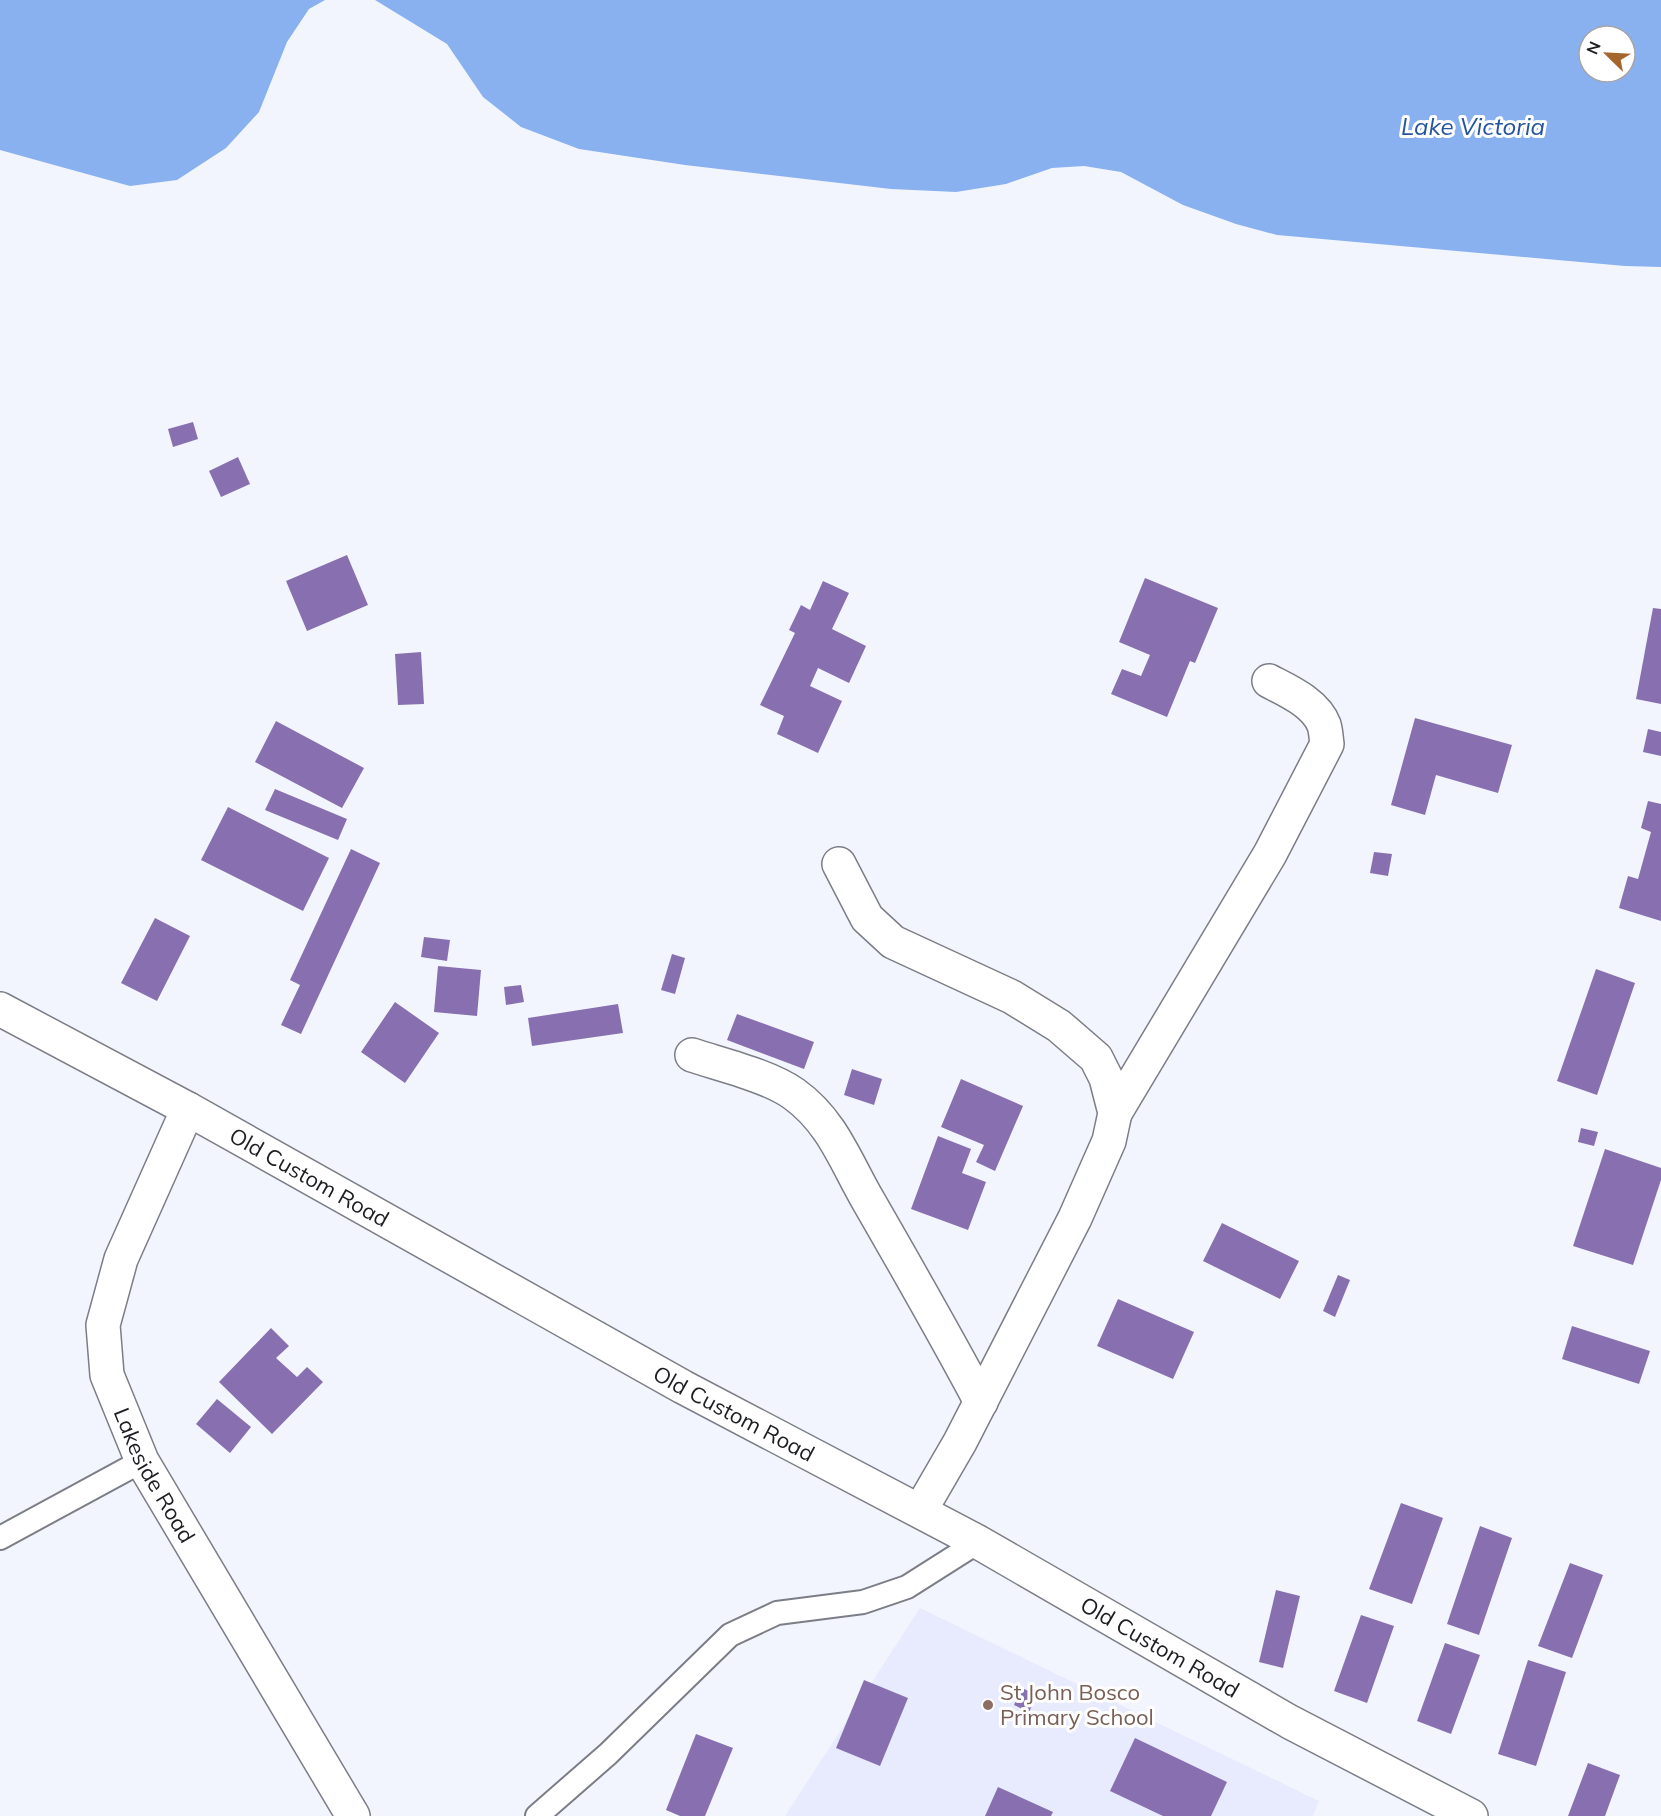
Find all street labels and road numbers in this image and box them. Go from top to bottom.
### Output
street label: Old Custom Road [224,1121,394,1233]
street label: Old Custom Road [648,1359,819,1468]
street label: Lakeside Road [108,1404,202,1548]
street label: Old Custom Road [1076,1590,1244,1704]

